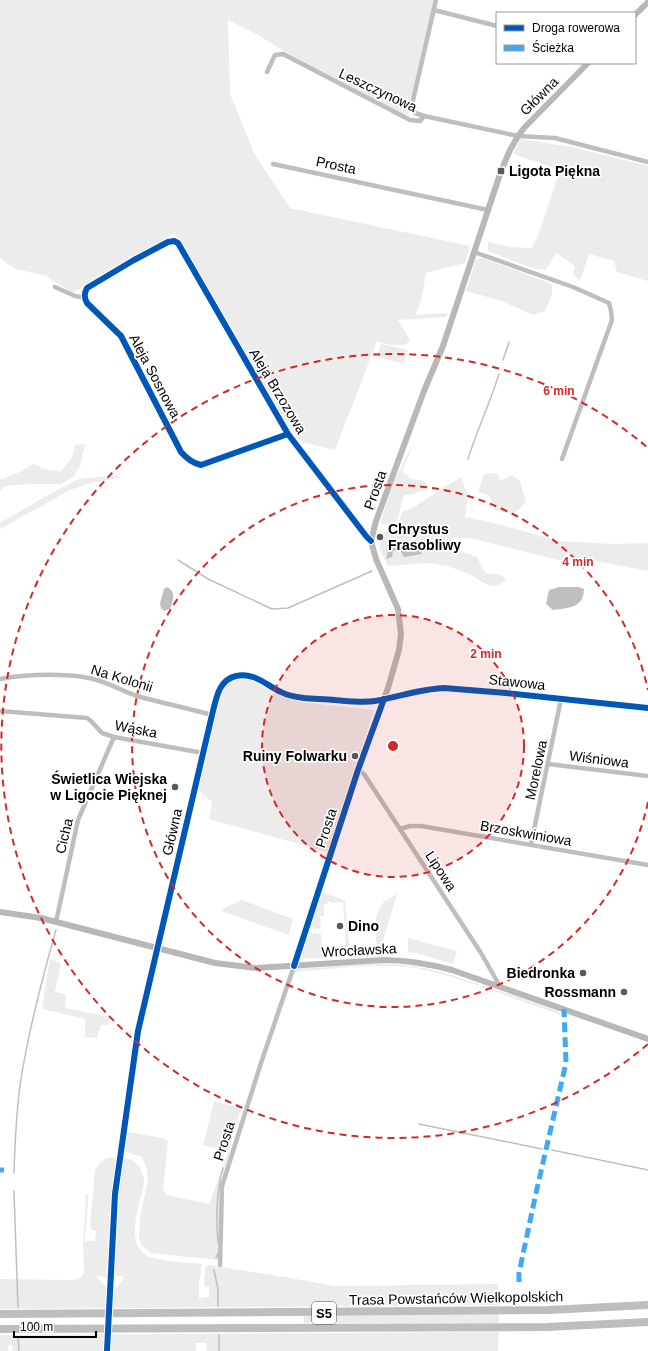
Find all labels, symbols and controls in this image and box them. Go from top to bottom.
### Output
legend [496,12,636,64]
text: Droga rowerowa [532,21,620,35]
text: Ścieżka [532,40,574,55]
street label: Leszczynowa [337,65,420,115]
street label: Główna [517,73,562,118]
street label: Prosta [315,153,358,177]
place label: Ligota Piękna [509,163,600,179]
marker: Ligota Piękna [496,166,506,176]
street label: Aleja Sosnowa [126,331,184,421]
street label: Aleja Brzozowa [246,346,310,437]
text: 6 min [543,384,575,398]
street label: Prosta [361,468,390,512]
place label: Chrystus Frasobliwy [388,521,461,553]
marker: Chrystus Frasobliwy [375,532,385,542]
text: 4 min [562,555,594,569]
text: 2 min [470,647,502,661]
street label: Na Kolonii [89,661,155,695]
street label: Stawowa [488,671,546,693]
street label: Wąska [113,717,159,741]
street label: Morelowa [522,738,550,801]
centre of rings [386,739,400,753]
street label: Wiśniowa [568,747,630,771]
place label: Ruiny Folwarku [243,748,347,764]
marker: Ruiny Folwarku [350,751,360,761]
place label: Świetlica Wiejska w Ligocie Pięknej [49,770,167,803]
marker: Świetlica Wiejska w Ligocie Pięknej [170,782,180,792]
street label: Prosta [312,806,340,850]
street label: Główna [159,807,185,857]
street label: Cicha [52,817,76,855]
street label: Brzoskwiniowa [479,817,573,849]
street label: Lipowa [422,848,460,894]
place label: Dino [348,918,379,934]
marker: Dino [335,921,345,931]
street label: Wrocławska [321,940,397,960]
place label: Biedronka [507,965,575,981]
marker: Biedronka [578,968,588,978]
place label: Rossmann [544,984,616,1000]
marker: Rossmann [619,987,629,997]
street label: Prosta [210,1119,238,1163]
street label: Trasa Powstańców Wielkopolskich [349,1288,563,1308]
road number: S5 [312,1302,336,1324]
scale bar [14,1313,96,1339]
text: 100 m [20,1320,53,1334]

